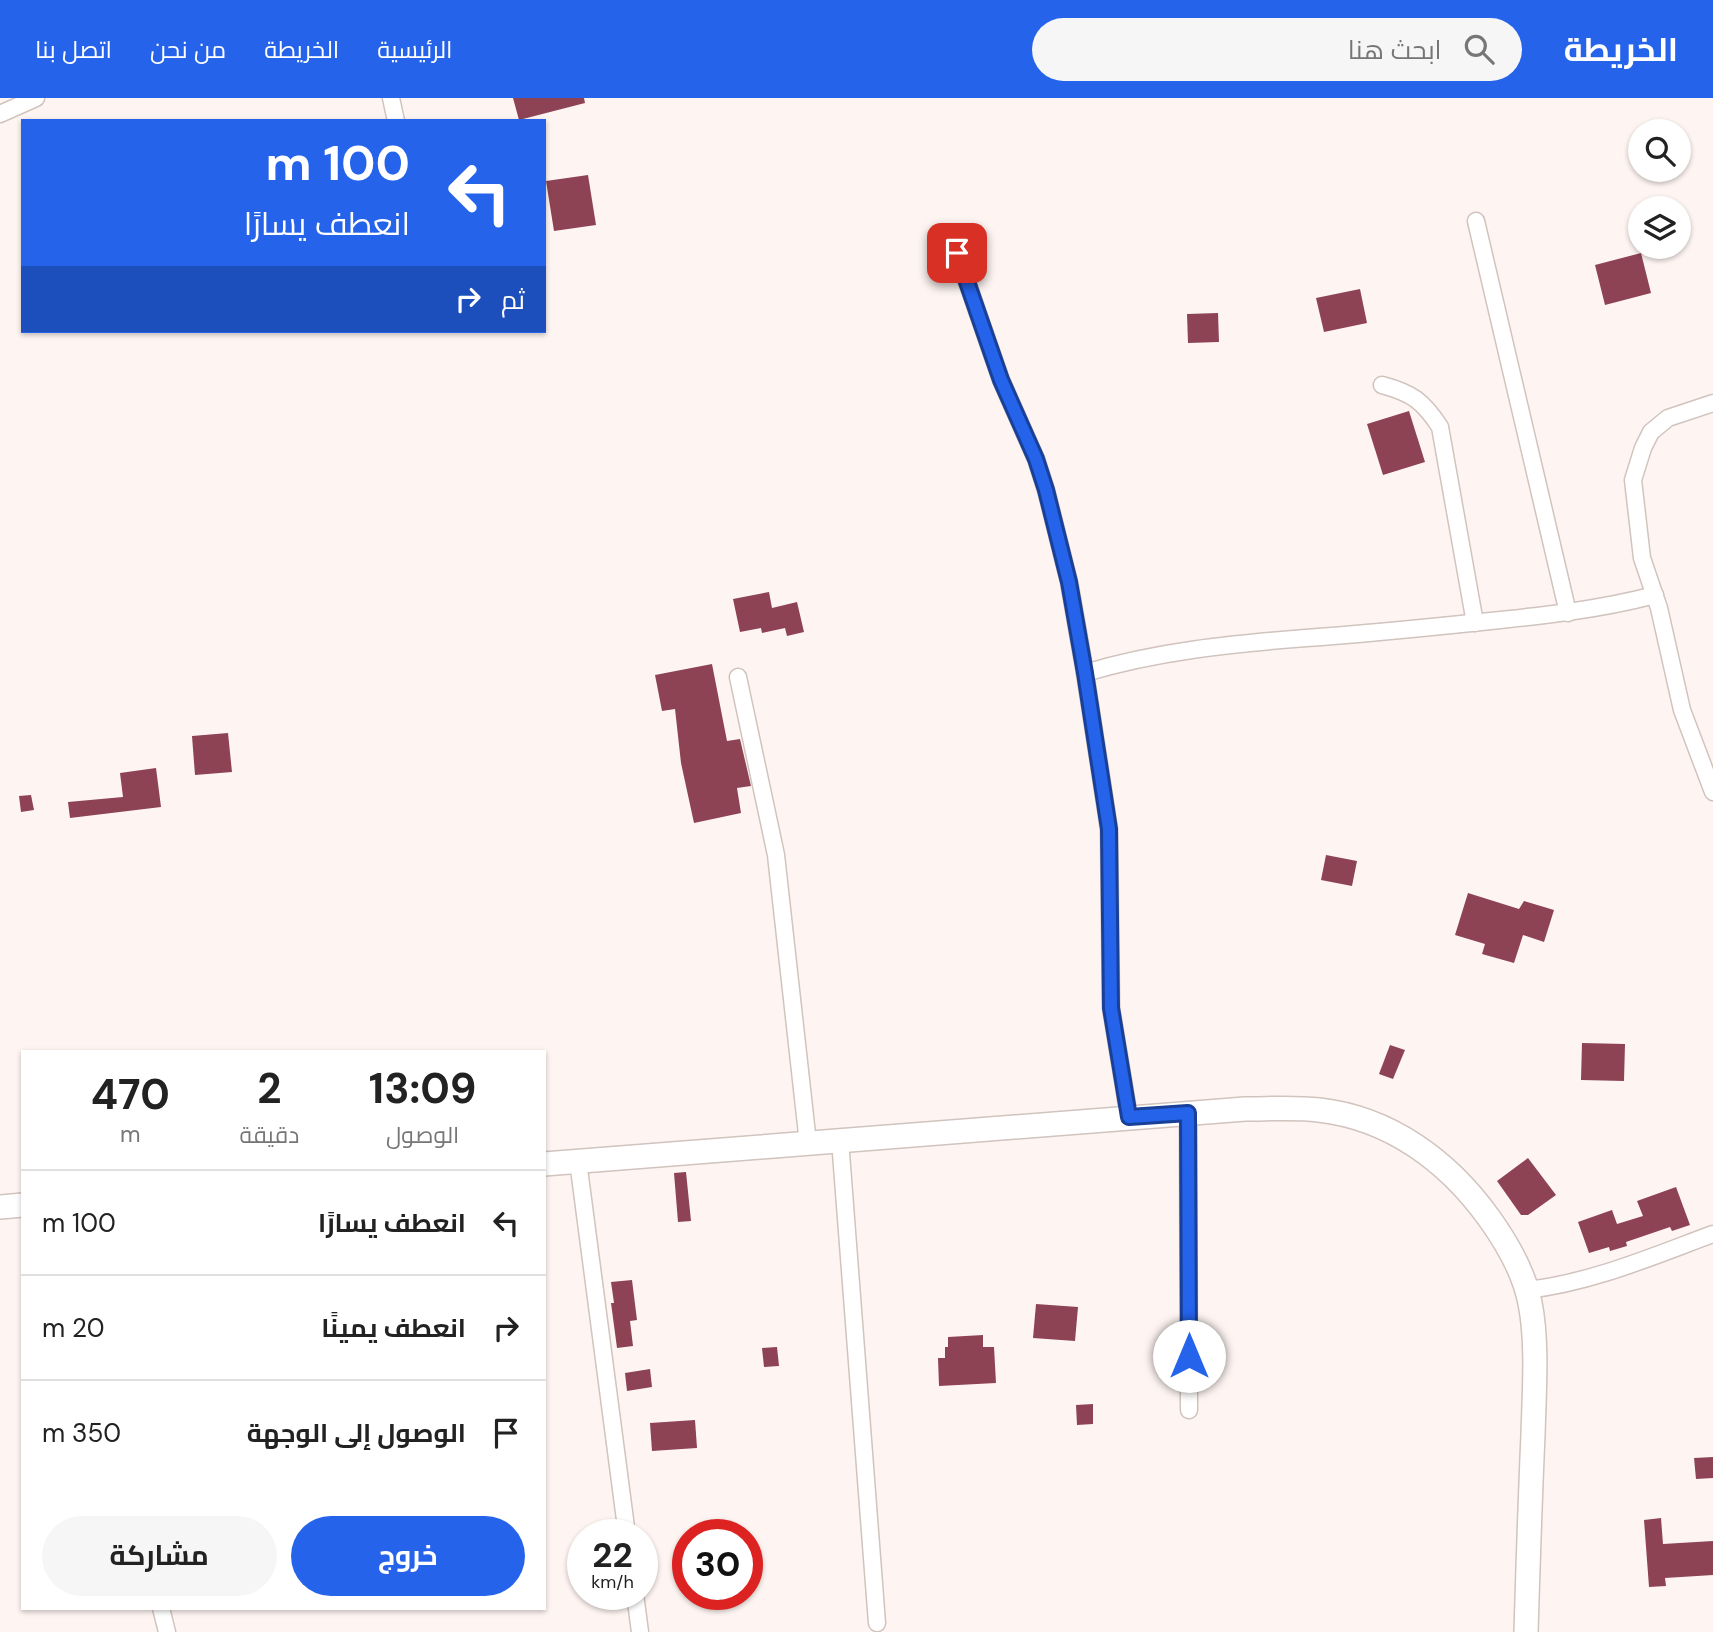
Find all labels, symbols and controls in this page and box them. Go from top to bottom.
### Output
search box [1032,18,1522,81]
text: الخريطة [1564,28,1678,71]
icon: search [1460,30,1498,68]
text: ابحث هنا [1348,33,1442,67]
text: اتصل بنا [35,34,112,65]
text: من نحن [150,34,226,65]
text: الخريطة [264,34,339,65]
text: الرئيسية [377,34,452,65]
map controls [1628,119,1691,259]
button: search [1628,119,1691,182]
text: 100 m [266,131,410,195]
icon: left [434,147,525,238]
button: layers [1628,196,1691,259]
text: انعطف يسارًا [244,203,410,245]
pin [927,223,987,283]
icon: arrive [938,234,976,272]
icon: right [449,280,487,318]
text: ثم [501,283,525,317]
text: 2 [257,1061,281,1116]
text: 13:09 [369,1061,476,1116]
text: 470 [91,1067,170,1122]
text: m [120,1119,140,1149]
text: دقيقة [239,1120,299,1150]
text: الوصول [386,1120,459,1150]
icon: left [487,1204,525,1242]
text: 100 m [42,1206,116,1240]
text: انعطف يسارًا [318,1206,466,1240]
icon: right [487,1309,525,1347]
text: 20 m [42,1311,105,1345]
text: انعطف يمينًا [321,1311,466,1345]
position arrow [1152,1319,1226,1393]
icon: arrive [487,1414,525,1452]
text: 350 m [42,1416,121,1450]
text: الوصول إلى الوجهة [247,1416,466,1450]
button: مشاركة [42,1516,277,1596]
button: خروج [291,1516,525,1596]
speed limit sign: 30 [672,1519,763,1610]
text: 22 [592,1532,633,1578]
text: km/h [591,1570,634,1594]

